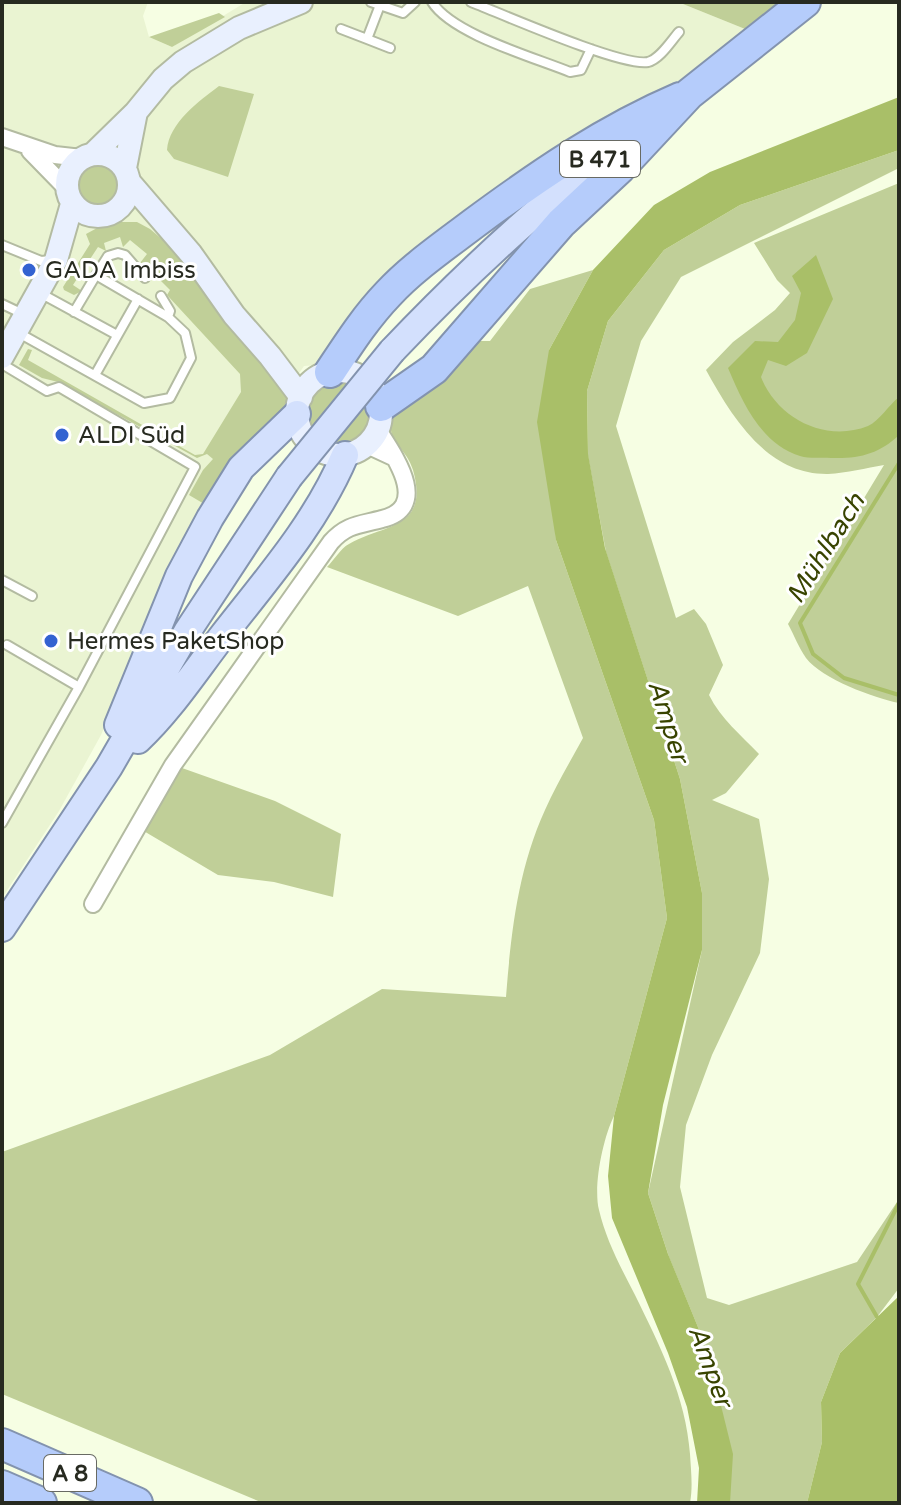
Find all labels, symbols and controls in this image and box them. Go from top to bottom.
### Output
road number: B 471 [560,141,640,177]
place label: GADA Imbiss [45,256,196,285]
marker: GADA Imbiss [20,261,38,279]
place label: ALDI Süd [78,421,185,450]
marker: ALDI Süd [53,426,71,444]
water label: Mühlbach [780,487,872,609]
place label: Hermes PaketShop [67,627,285,656]
marker: Hermes PaketShop [42,632,60,650]
water label: Amper [641,676,697,769]
water label: Amper [682,1321,741,1414]
road number: A 8 [44,1455,96,1491]

